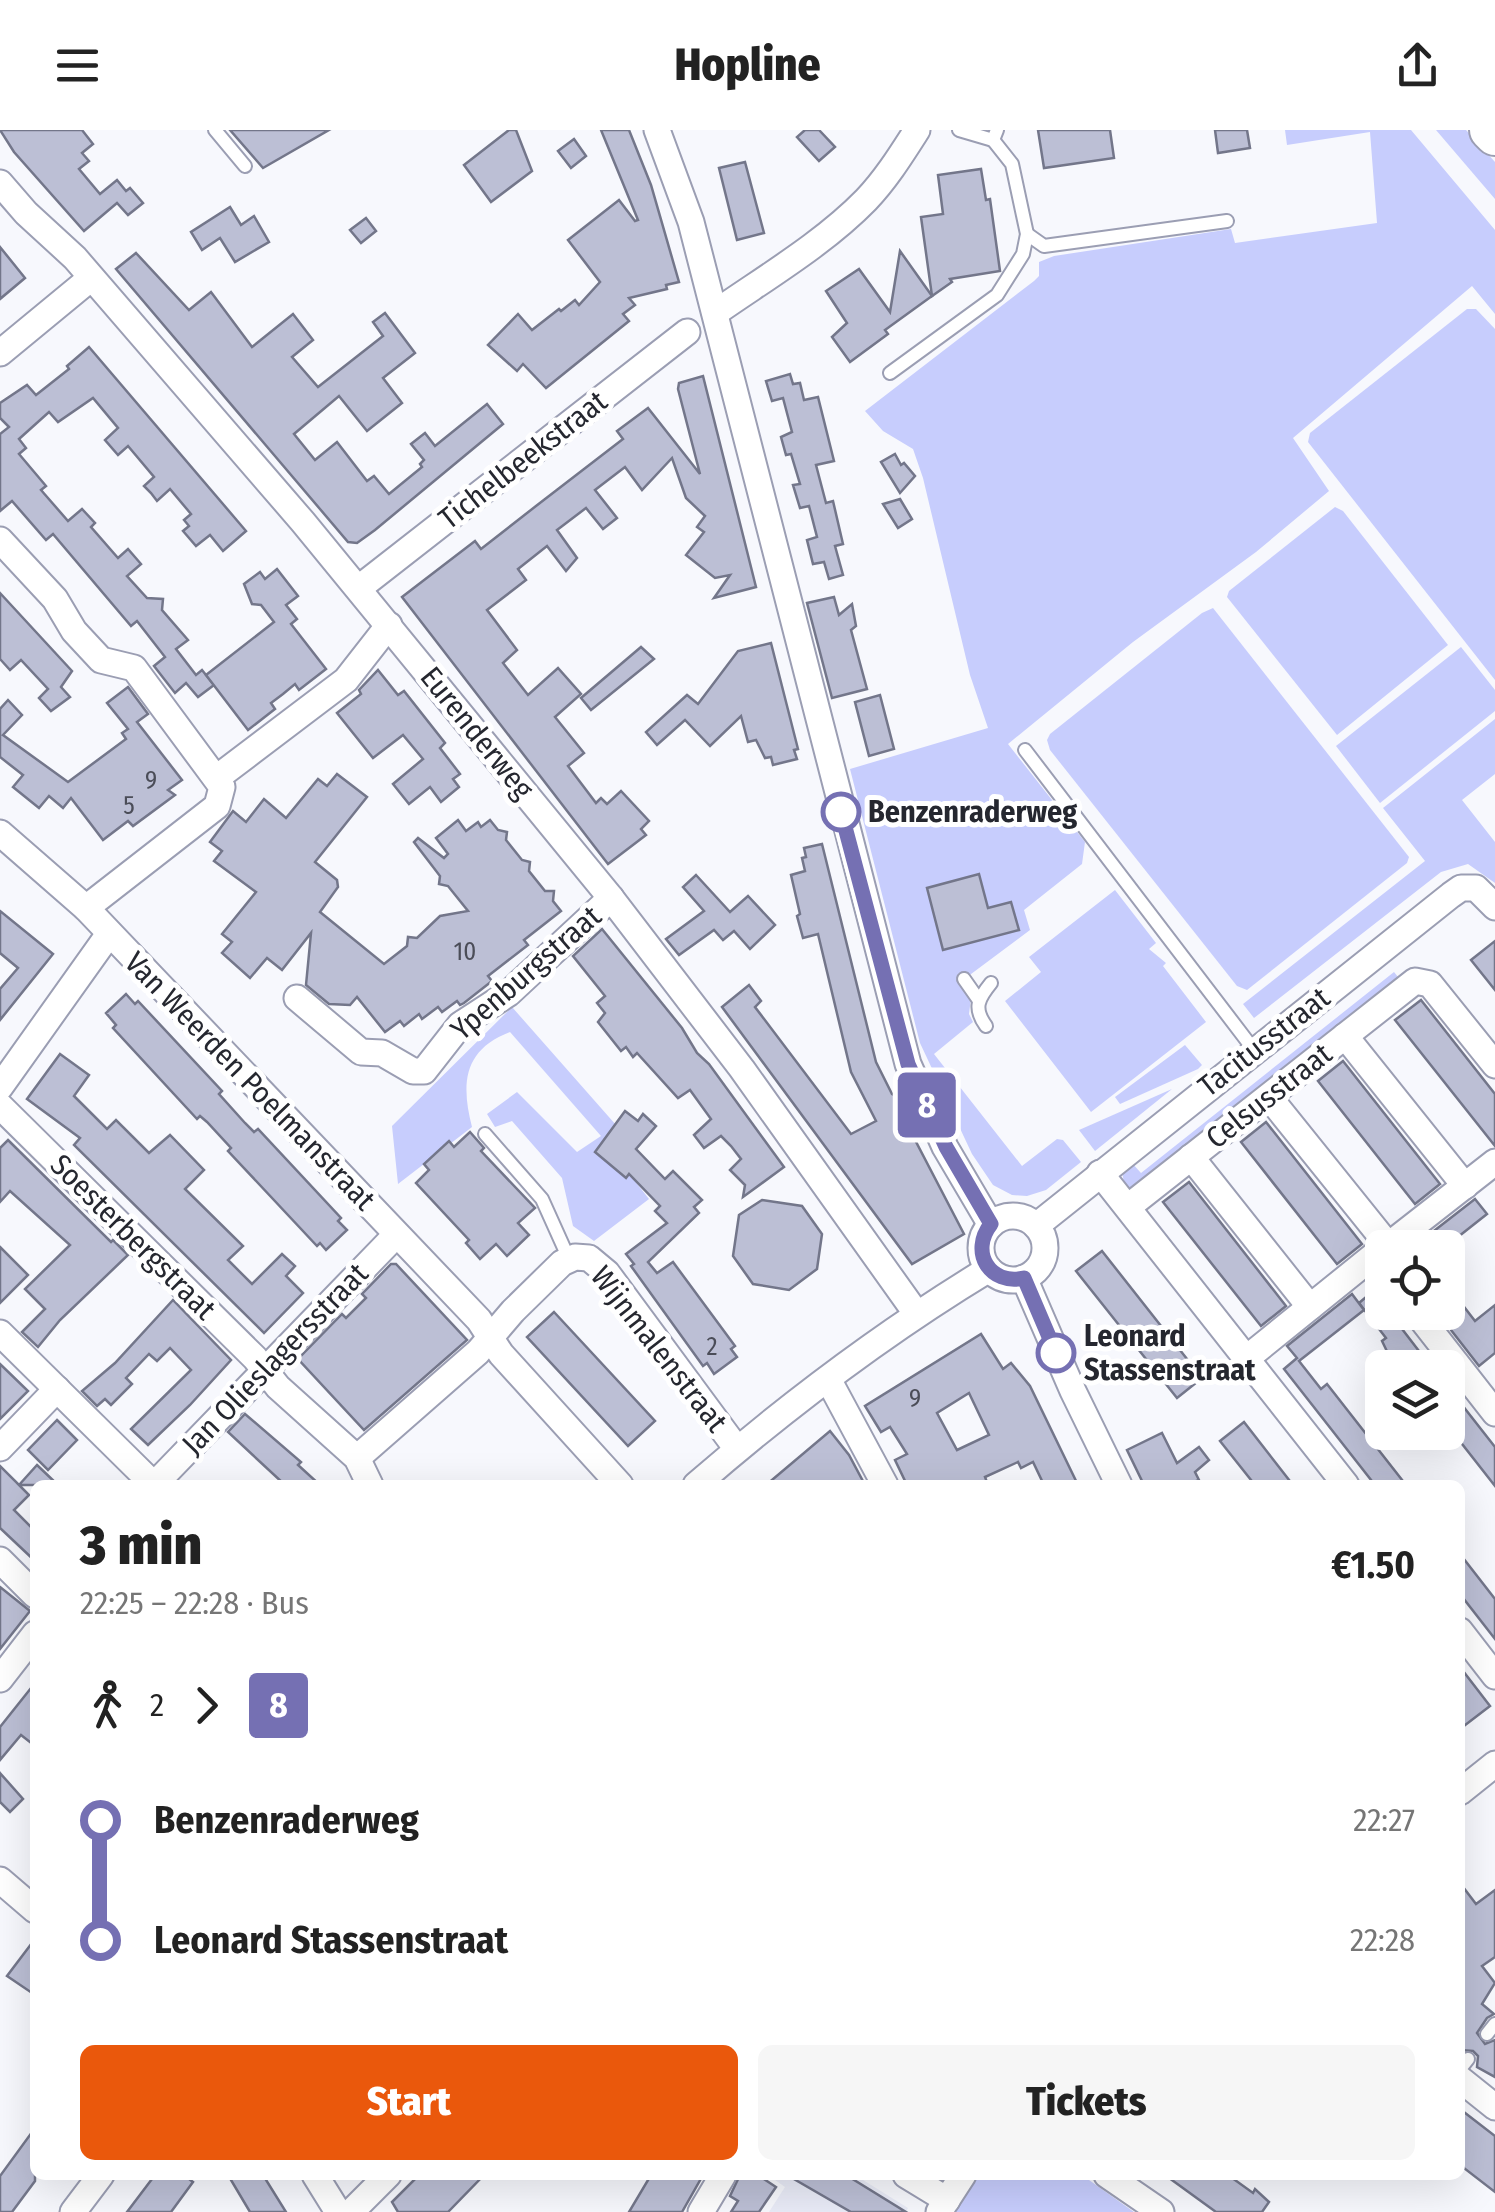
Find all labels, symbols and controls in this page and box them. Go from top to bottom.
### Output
icon: menu [50,38,105,93]
text: Hopline [674,38,821,92]
icon: share [1390,38,1445,93]
street label: Tichelbeekstraat [432,383,614,537]
street label: Eurenderweg [413,660,542,807]
house number: 9 [145,766,157,796]
house number: 5 [123,791,135,821]
marker: Benzenraderweg [822,793,860,831]
place label: Benzenraderweg [868,794,1077,830]
street label: Ypenburgstraat [444,898,608,1048]
house number: 10 [454,937,476,967]
street label: Van Weerden Poelmanstraat [117,944,383,1218]
street label: Tacitusstraat [1191,979,1337,1104]
street label: Celsusstraat [1199,1036,1339,1156]
line badge: 8 [894,1072,960,1138]
text: 8 [918,1084,936,1126]
street label: Soesterbergstraat [43,1147,223,1327]
map controls [1365,1230,1465,1450]
button: locate [1365,1230,1465,1330]
street label: Jan Olieslagersstraat [174,1256,376,1462]
street label: Wijnmalenstraat [583,1259,735,1439]
place label: Leonard Stassenstraat [1084,1318,1256,1388]
house number: 2 [706,1332,718,1362]
marker: Leonard Stassenstraat [1037,1334,1075,1372]
button: layers [1365,1350,1465,1450]
house number: 9 [909,1384,921,1414]
text: 3 min [80,1513,202,1579]
text: €1.50 [1331,1542,1415,1588]
text: 22:25 – 22:28 · Bus [80,1584,309,1622]
icon: walk [80,1678,135,1733]
icon: forward [179,1678,234,1733]
text: 8 [269,1684,288,1726]
text: 2 [150,1686,164,1724]
text: Benzenraderweg [154,1797,419,1843]
text: 22:27 [1353,1801,1415,1839]
text: Leonard Stassenstraat [154,1917,508,1963]
text: 22:28 [1350,1921,1415,1959]
button: Start [80,2045,738,2160]
button: Tickets [758,2045,1415,2160]

